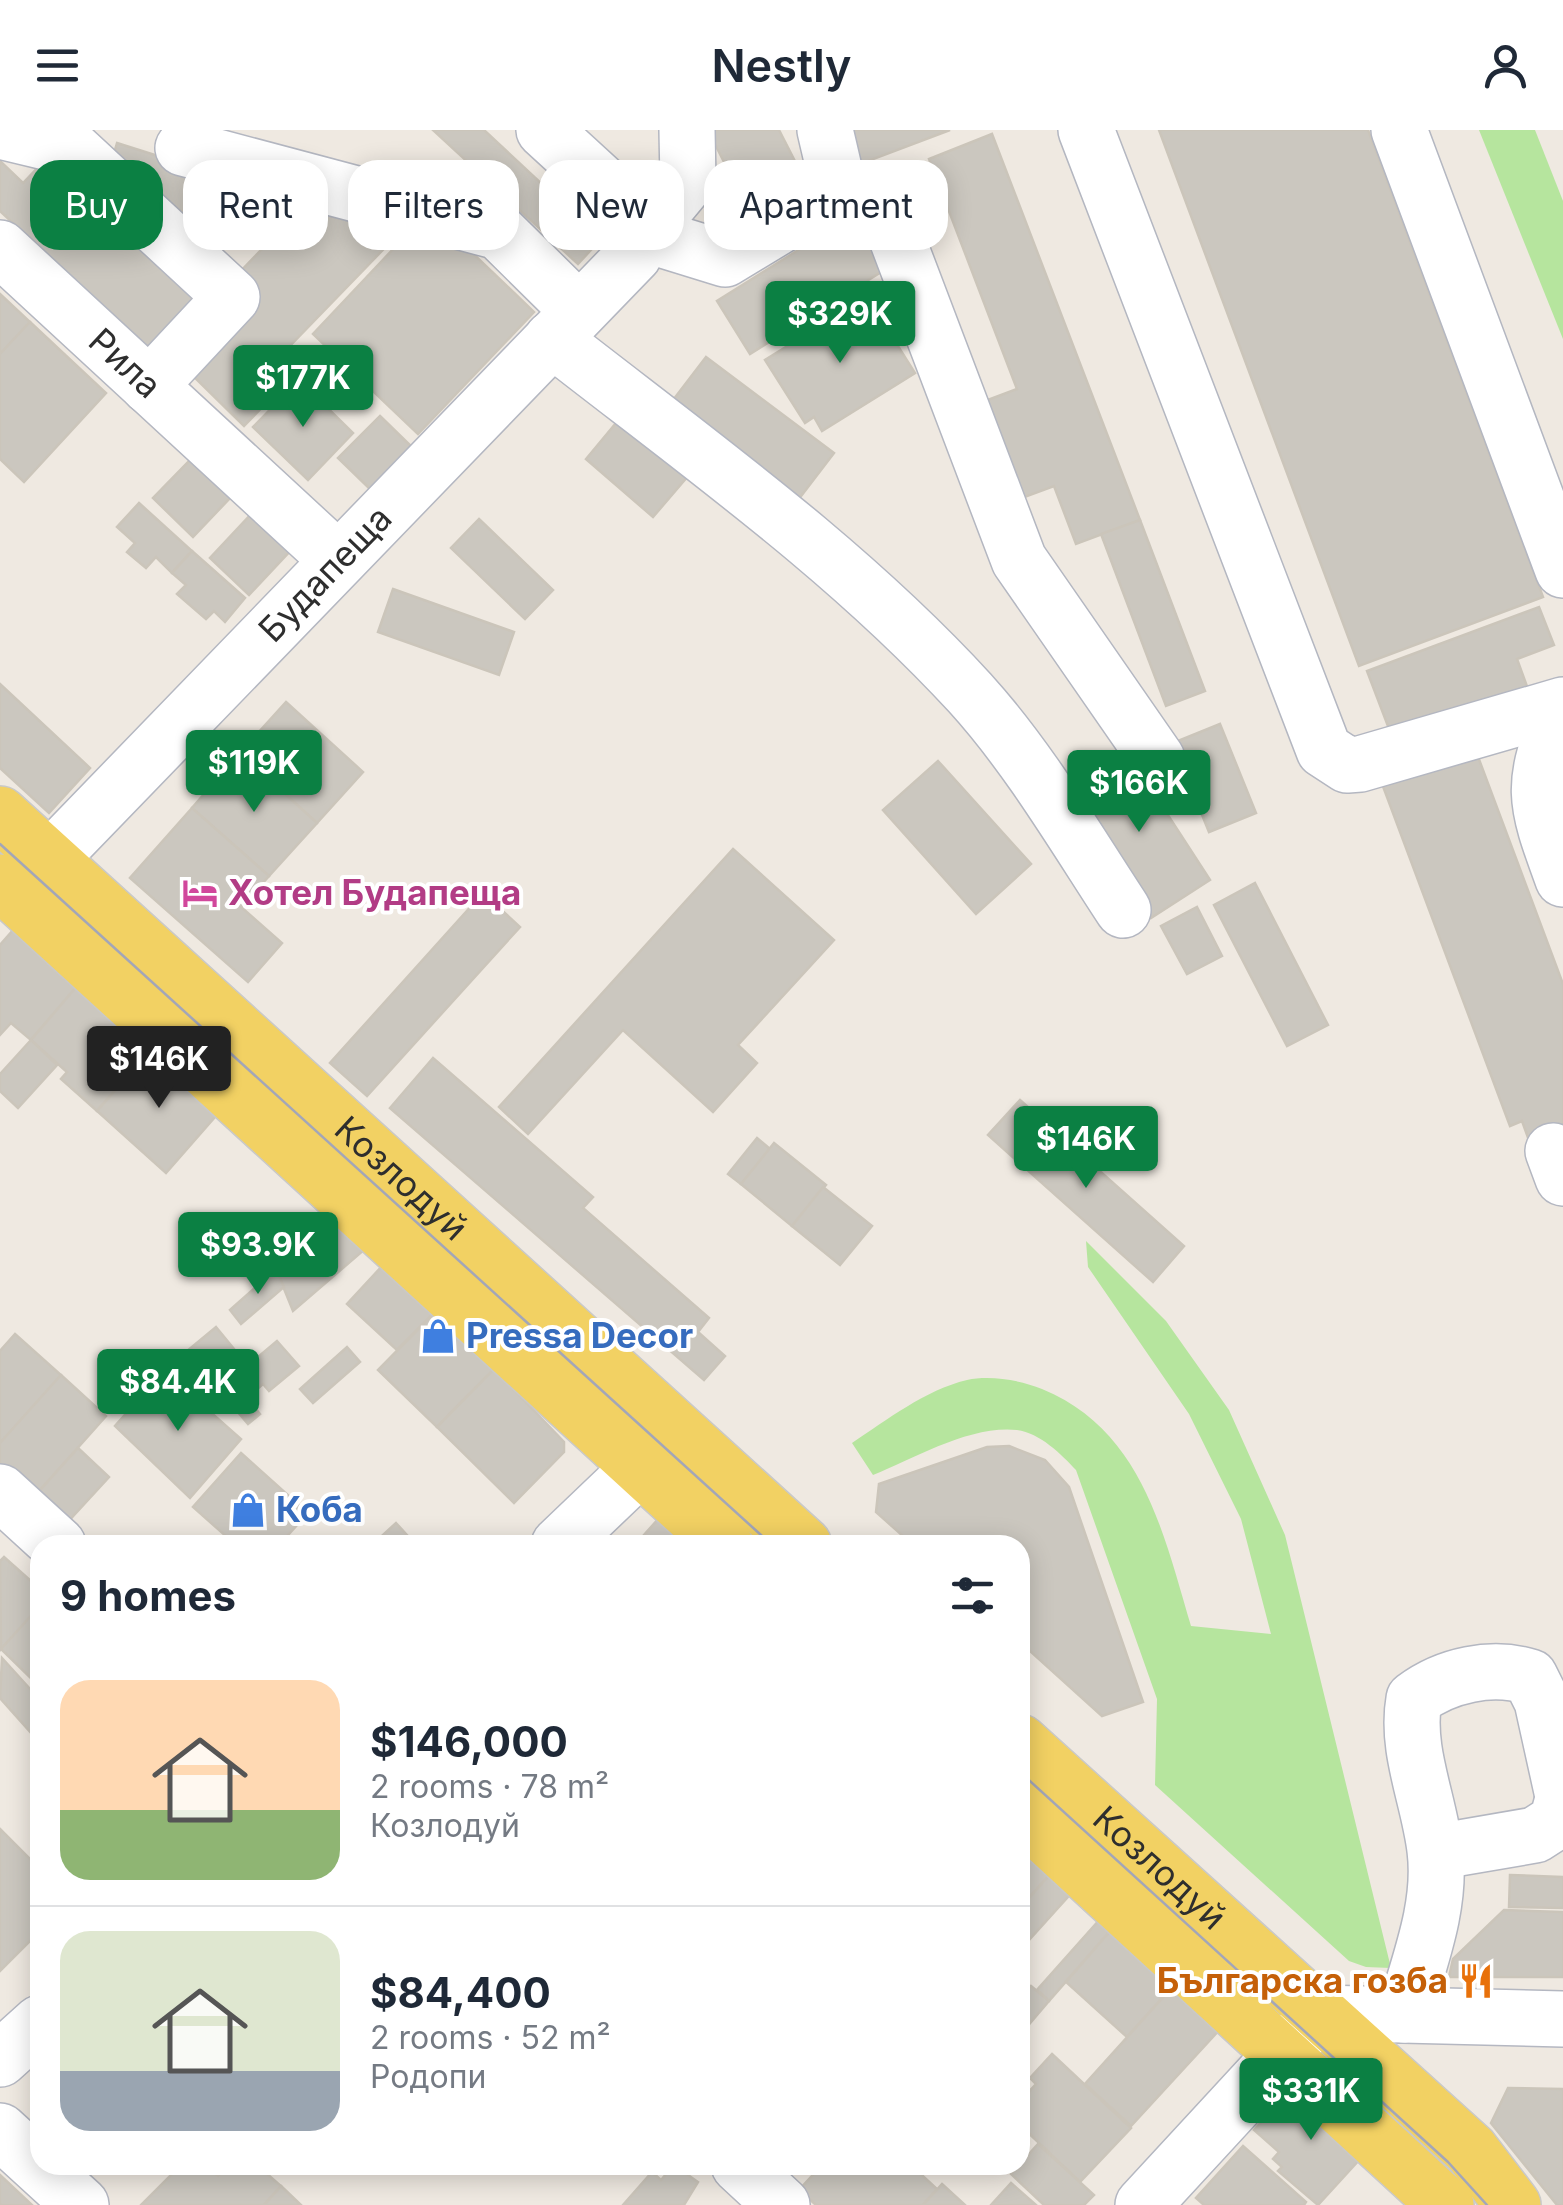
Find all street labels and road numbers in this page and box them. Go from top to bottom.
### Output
street label: Рила [81,319,170,406]
street label: Будапеща [250,497,400,650]
street label: Козлодуй [327,1107,476,1249]
street label: Козлодуй [1085,1797,1235,1938]

